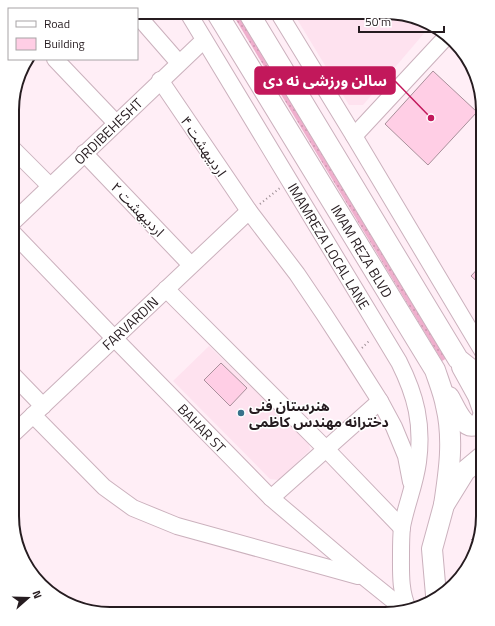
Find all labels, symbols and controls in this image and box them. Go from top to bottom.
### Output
legend [8,8,138,60]
scale bar [359,8,444,34]
text: 50 m [365,12,391,31]
text: Road [44,14,70,33]
text: Building [44,34,85,53]
callout: سالن ورزشی نه دی [255,67,395,94]
text: سالن ورزشی نه دی [263,69,387,92]
street label: ORDIBEHESHT [69,92,147,169]
street label: اردیبهشت ۴ [176,111,232,181]
street label: اردیبهشت ۲ [106,177,170,241]
street label: IMAMREZA LOCAL LANE [283,179,375,313]
street label: IMAM REZA BLVD [326,200,398,302]
street label: FARVARDIN [97,291,163,355]
place label: هنرستان فنی دخترانه مهندس کاظمی [249,395,389,432]
street label: BAHAR ST [173,399,231,458]
marker: هنرستان فنی دخترانه مهندس کاظمی [236,408,246,418]
north arrow [8,578,48,618]
text: N [29,588,46,601]

